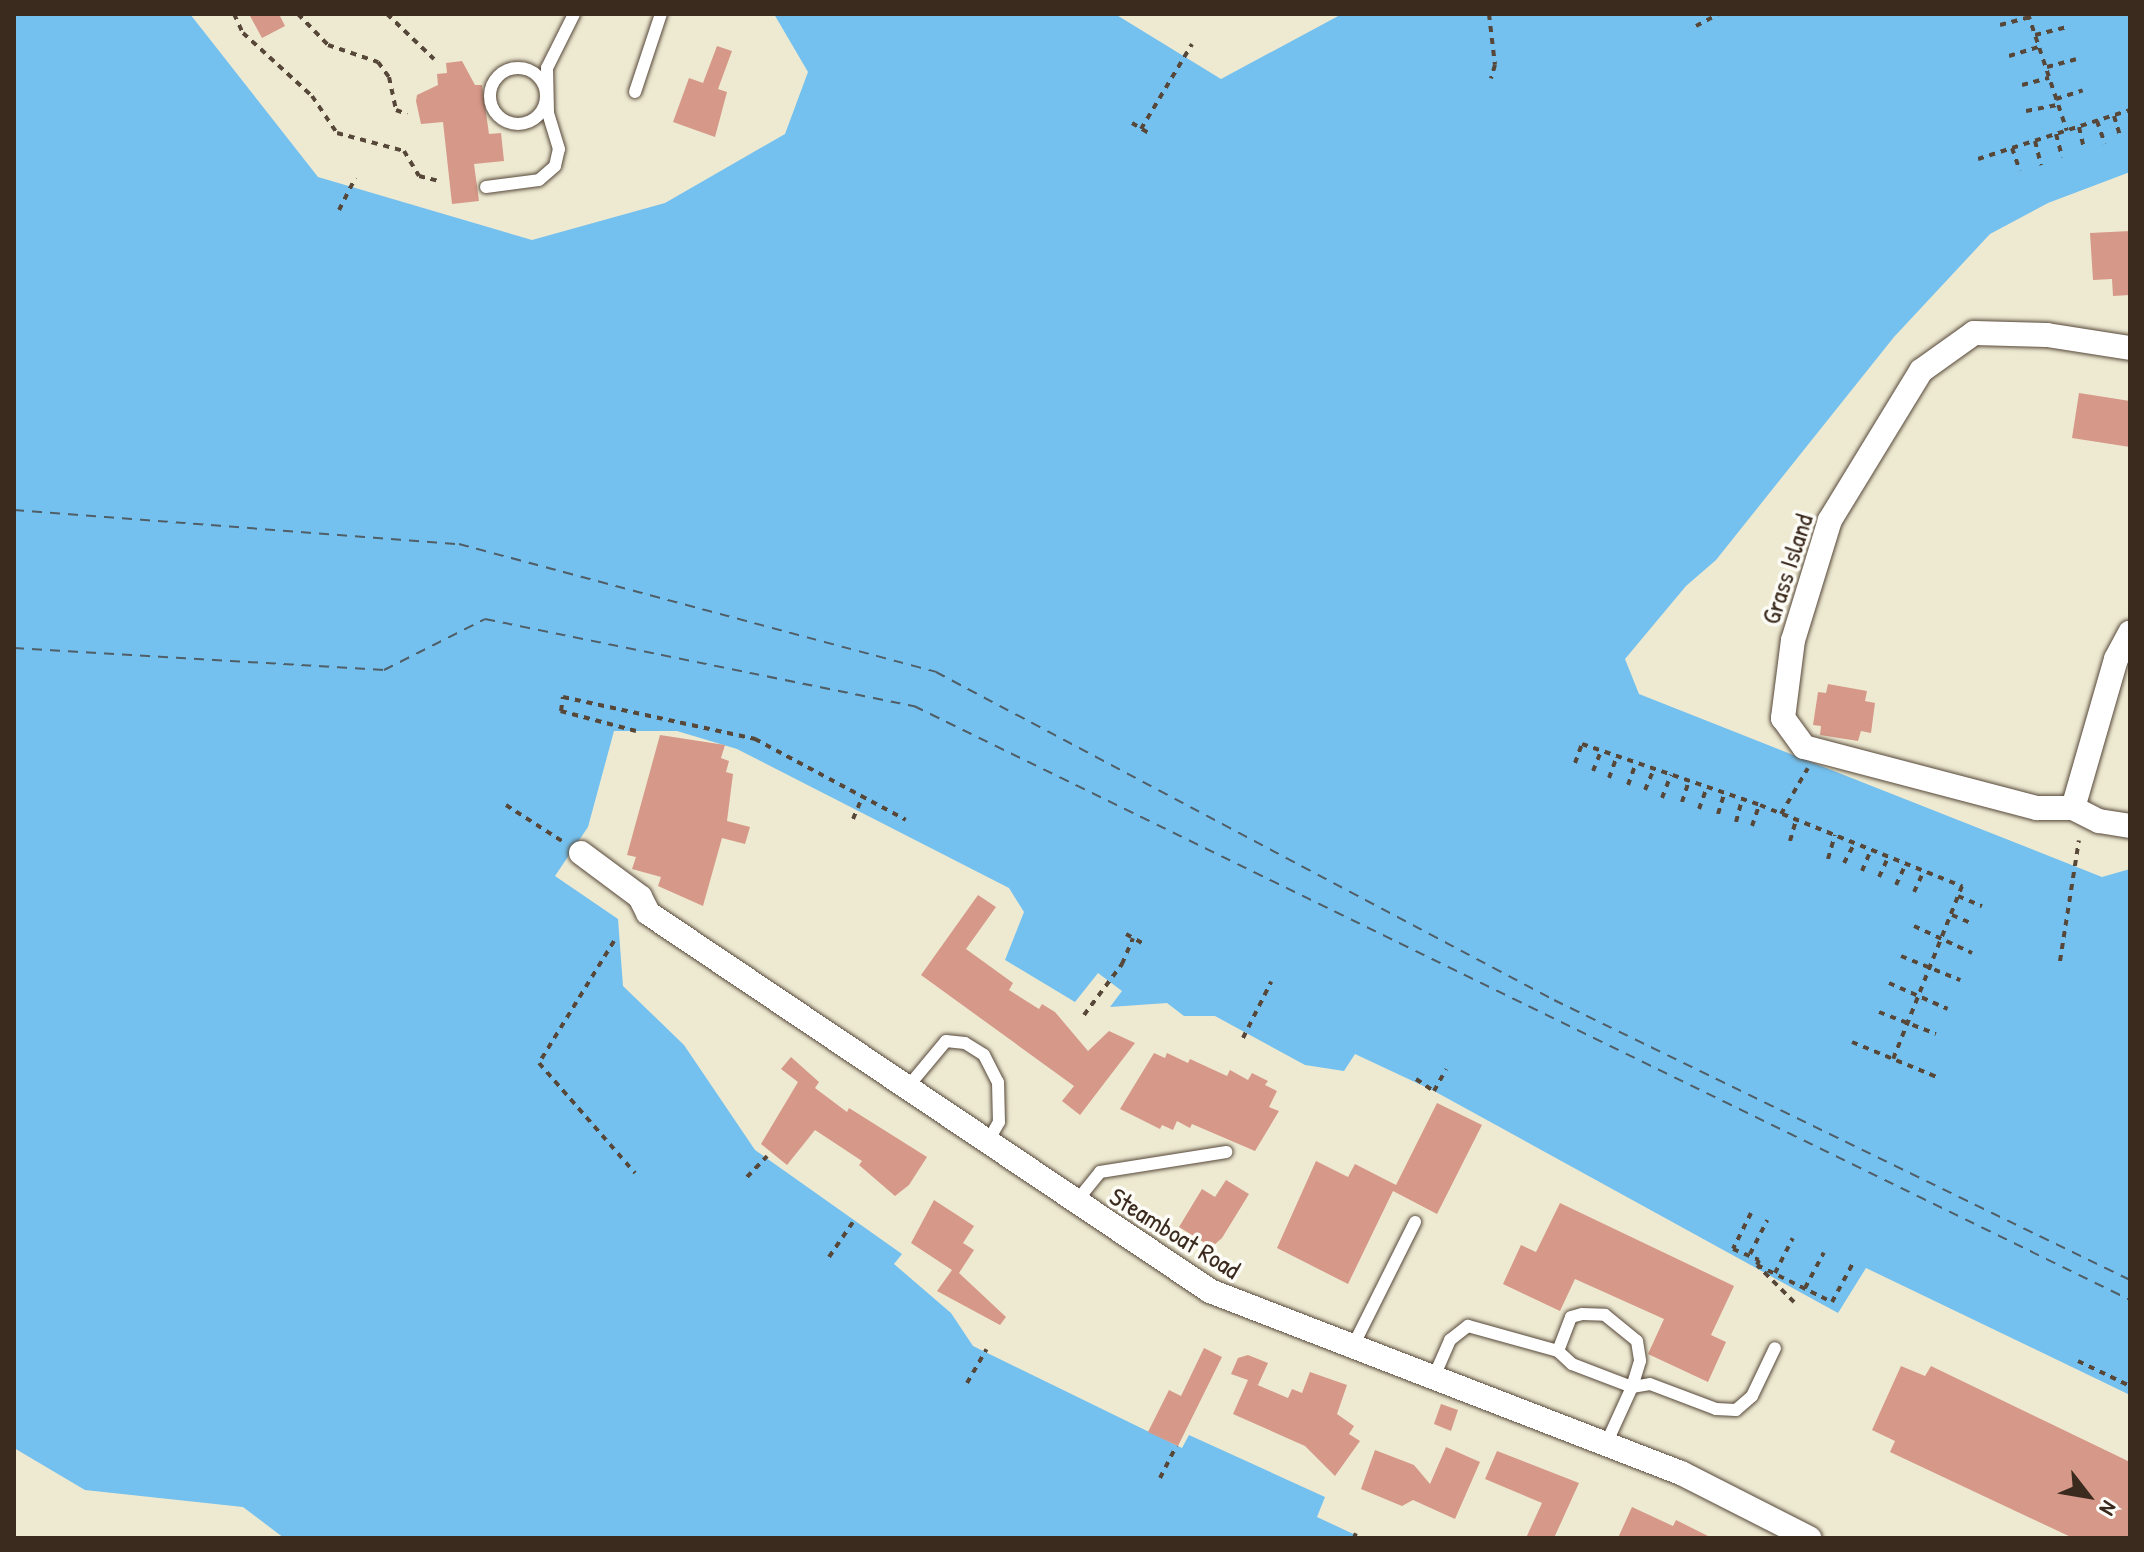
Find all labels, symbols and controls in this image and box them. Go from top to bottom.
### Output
street label: Grass Island [1755,510,1819,628]
street label: Steamboat Road [1104,1181,1246,1285]
north arrow [2048,1456,2128,1536]
text: N [2093,1496,2124,1521]

